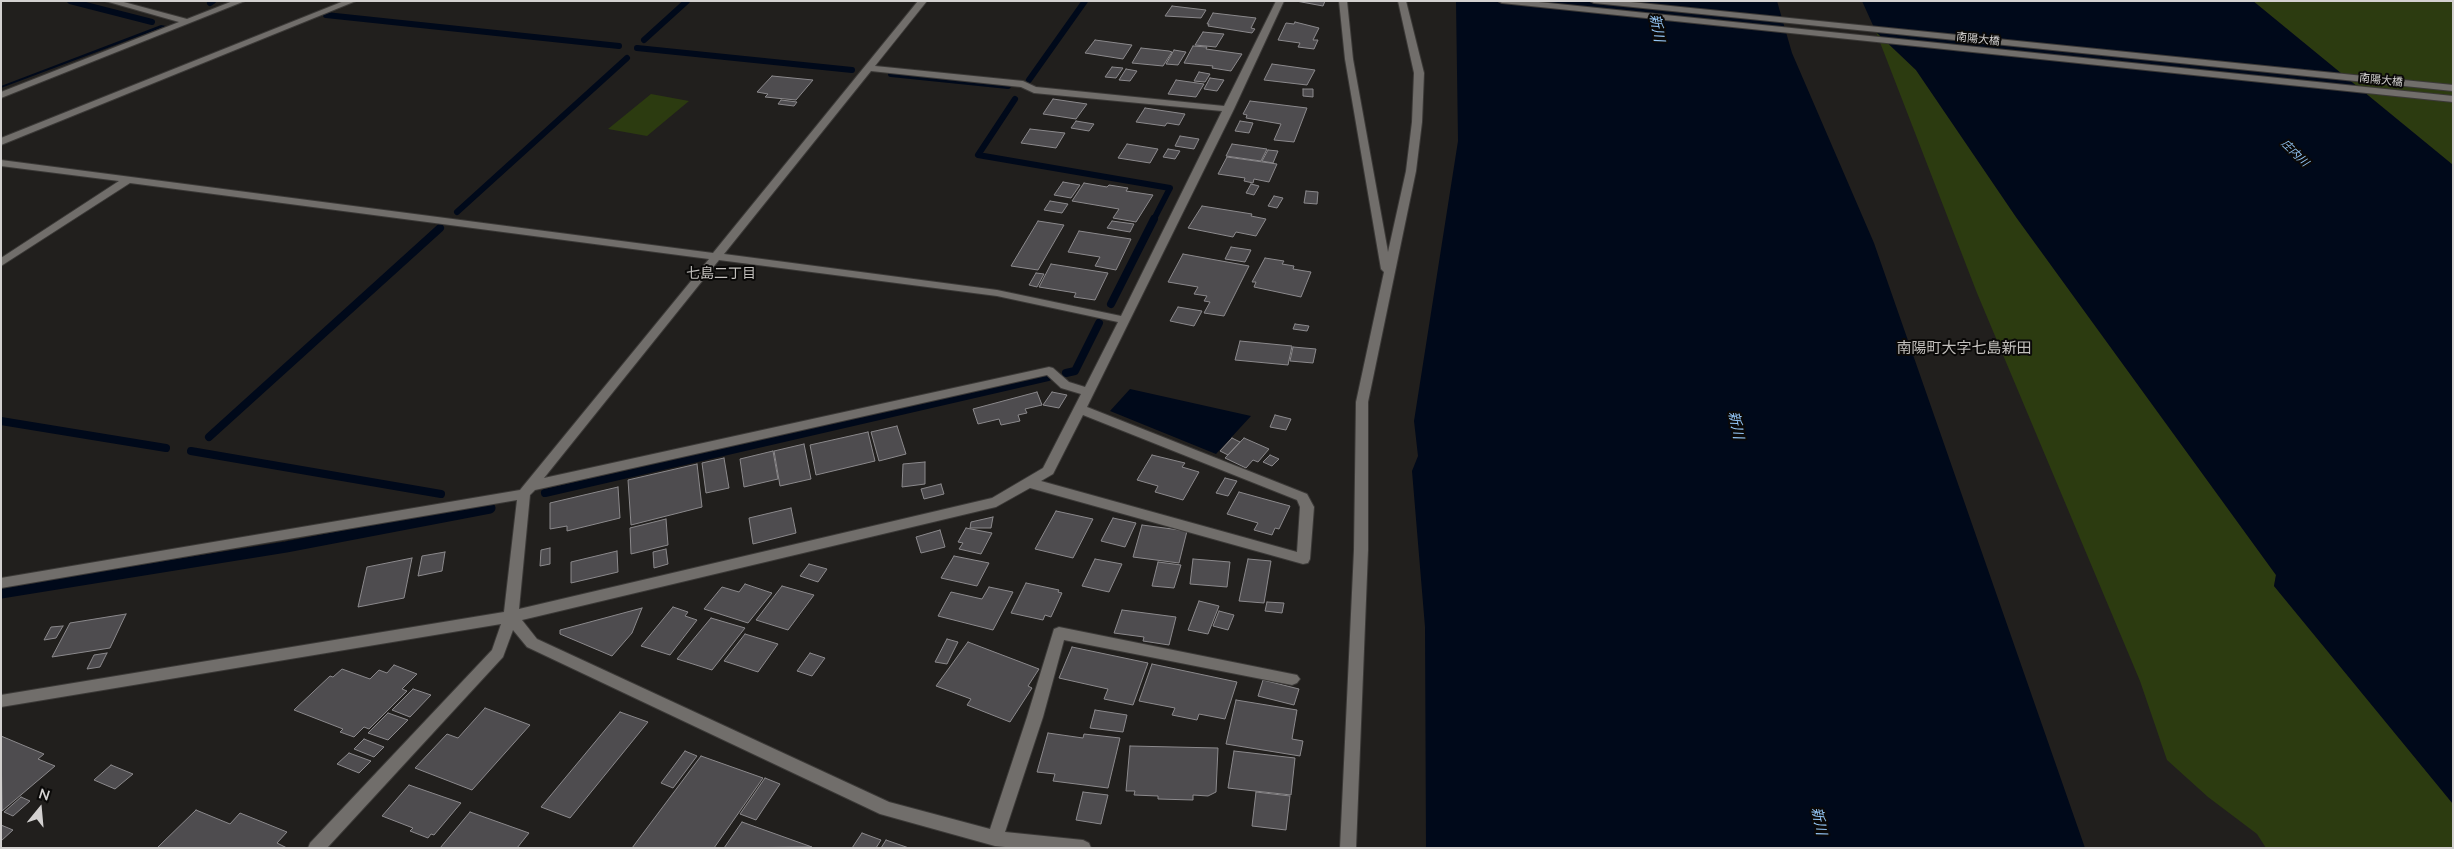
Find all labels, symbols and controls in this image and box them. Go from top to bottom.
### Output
water label: 新川 [1646,13,1668,43]
street label: 南陽大橋 [1955,30,2001,48]
street label: 南陽大橋 [2358,71,2404,89]
water label: 庄内川 [2279,137,2311,169]
district label: 七島二丁目 [686,265,756,281]
district label: 南陽町大字七島新田 [1897,339,2031,357]
water label: 新川 [1725,410,1747,440]
north arrow [15,784,65,834]
text: N [37,784,52,804]
water label: 新川 [1808,806,1830,836]

